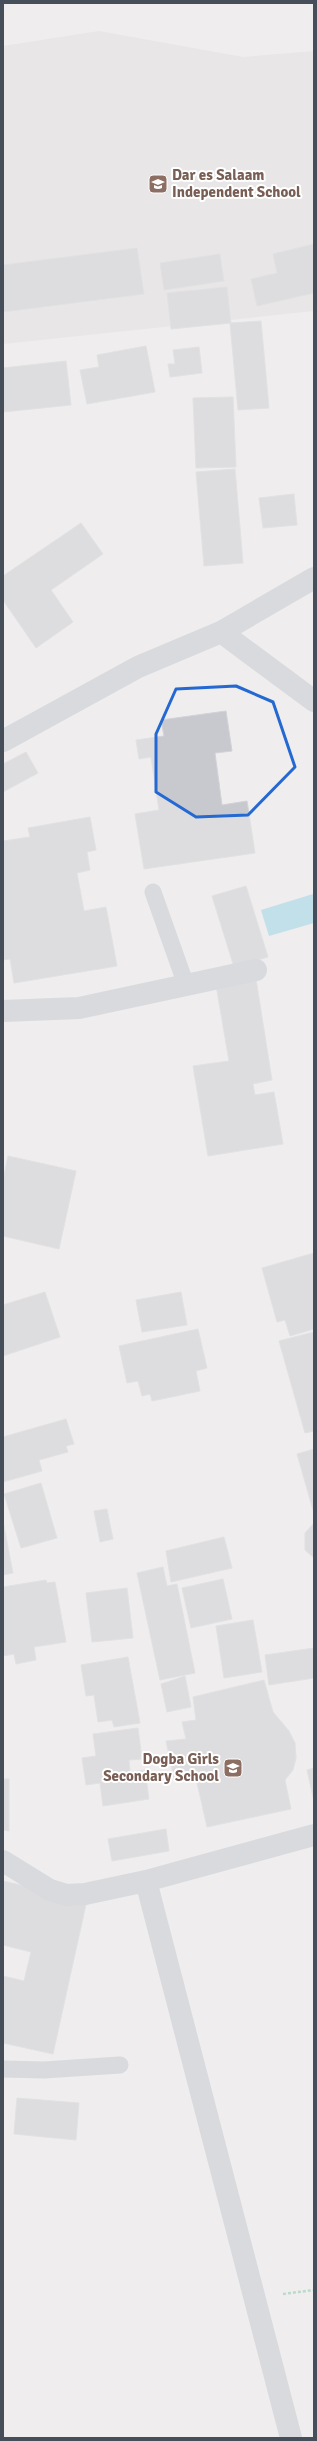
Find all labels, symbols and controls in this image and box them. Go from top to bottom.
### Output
place label: Dar es Salaam Independent School [172,166,301,201]
school or university icon: Dar es Salaam Independent School [147,173,169,195]
place label: Dogba Girls Secondary School [103,1750,219,1785]
school or university icon: Dogba Girls Secondary School [222,1757,244,1779]

